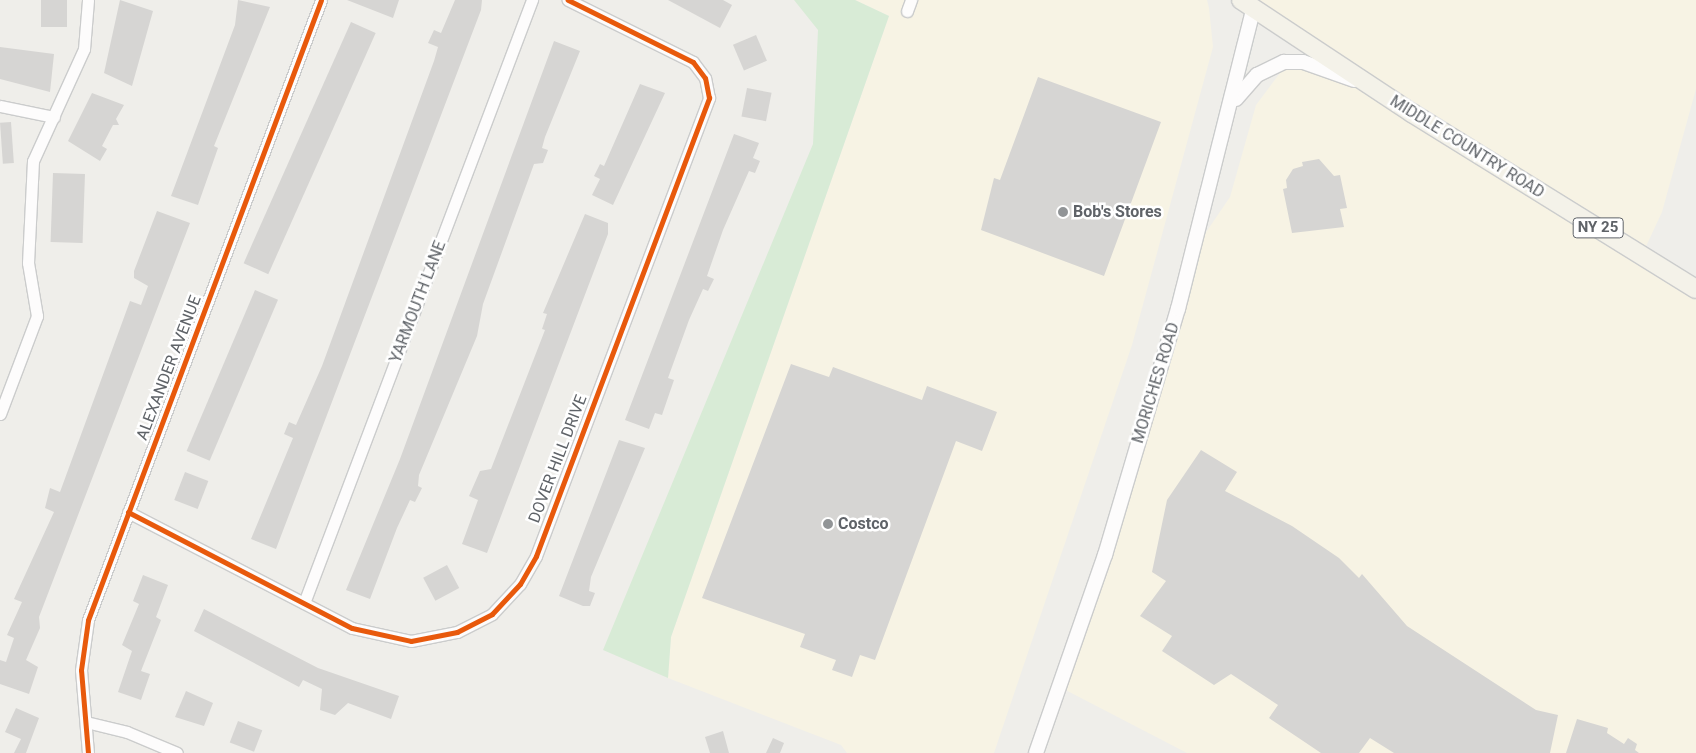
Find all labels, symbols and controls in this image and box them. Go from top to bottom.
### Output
street label: MIDDLE COUNTRY ROAD [1386,92,1548,202]
place label: Bob's Stores [1073,202,1162,222]
marker: Bob's Stores [1057,206,1069,218]
road number: NY 25 [1572,216,1624,240]
street label: YARMOUTH LANE [386,238,450,366]
street label: ALEXANDER AVENUE [133,293,205,443]
street label: MORICHES ROAD [1129,320,1183,446]
street label: DOVER HILL DRIVE [525,392,591,526]
place label: Costco [838,514,888,534]
marker: Costco [822,518,834,530]

